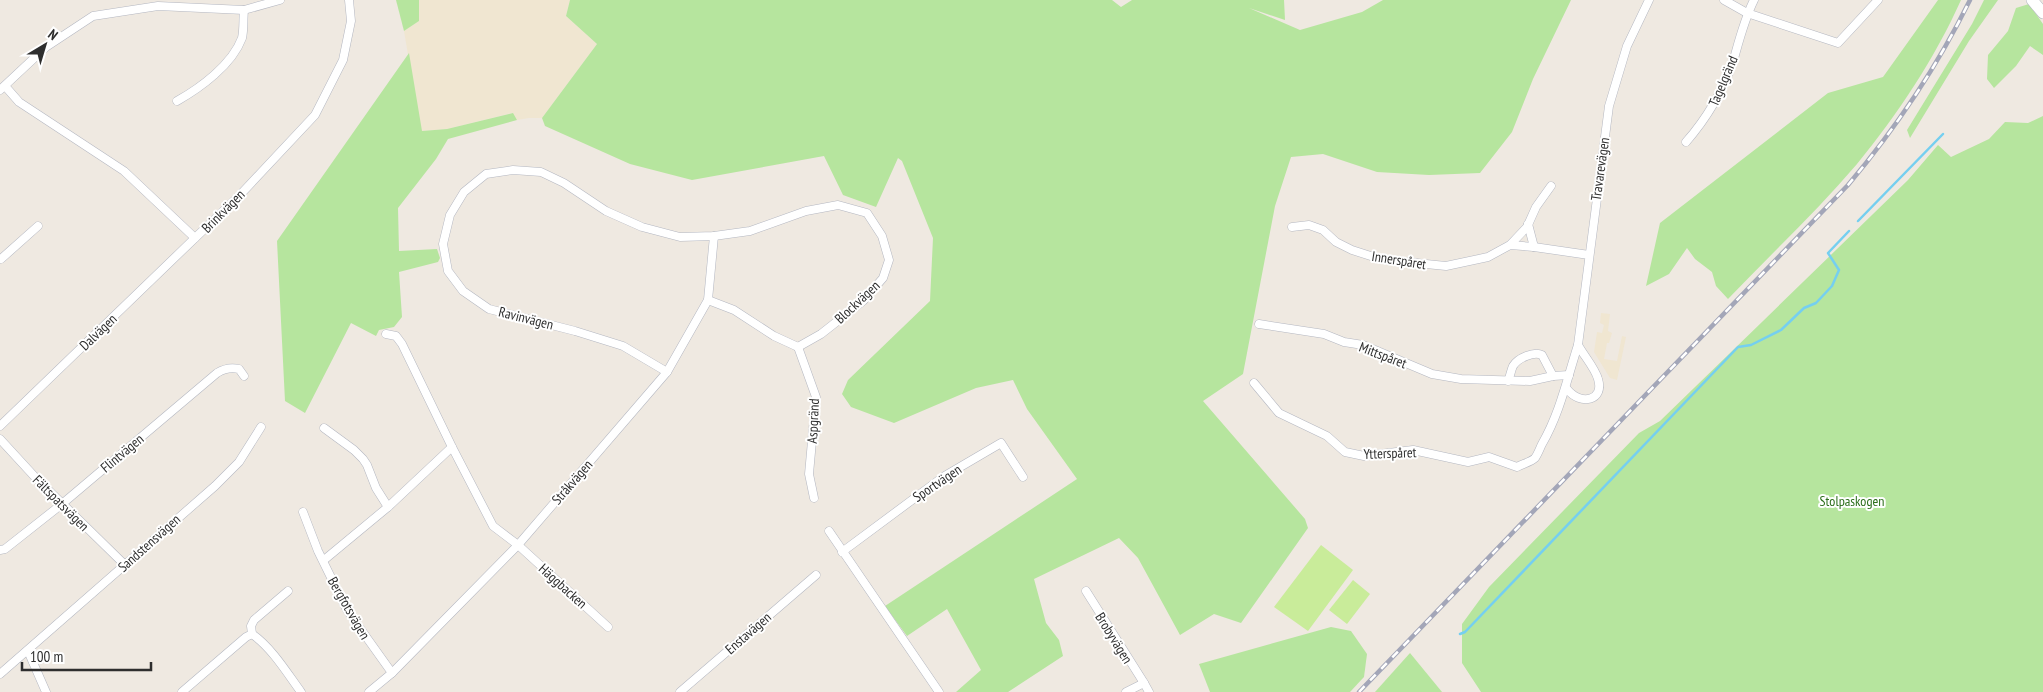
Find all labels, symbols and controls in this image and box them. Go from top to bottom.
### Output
north arrow [20,20,70,70]
text: N [44,25,62,44]
street label: Tagelgränd [1704,53,1742,109]
street label: Travarevägen [1587,136,1613,202]
street label: Brinkvägen [198,186,248,236]
street label: Innerspåret [1370,247,1428,273]
street label: Blockvägen [831,277,883,327]
street label: Ravinvägen [497,302,555,334]
street label: Dalvägen [75,310,121,354]
street label: Mittspåret [1357,338,1409,372]
street label: Aspgränd [803,398,823,444]
street label: Flintvägen [97,430,147,476]
street label: Ytterspåret [1363,443,1417,463]
street label: Stråkvägen [548,456,596,508]
street label: Sportvägen [909,460,965,506]
street label: Fältspatsvägen [29,471,93,535]
park label: Stolpaskogen [1820,492,1884,510]
street label: Sandstensvägen [114,510,184,576]
street label: Häggbacken [535,560,591,612]
street label: Bergfotsvägen [324,573,374,643]
street label: Enstavägen [721,608,775,658]
street label: Brobyvägen [1091,609,1137,667]
scale bar [22,640,151,672]
text: 100 m [30,647,63,666]

